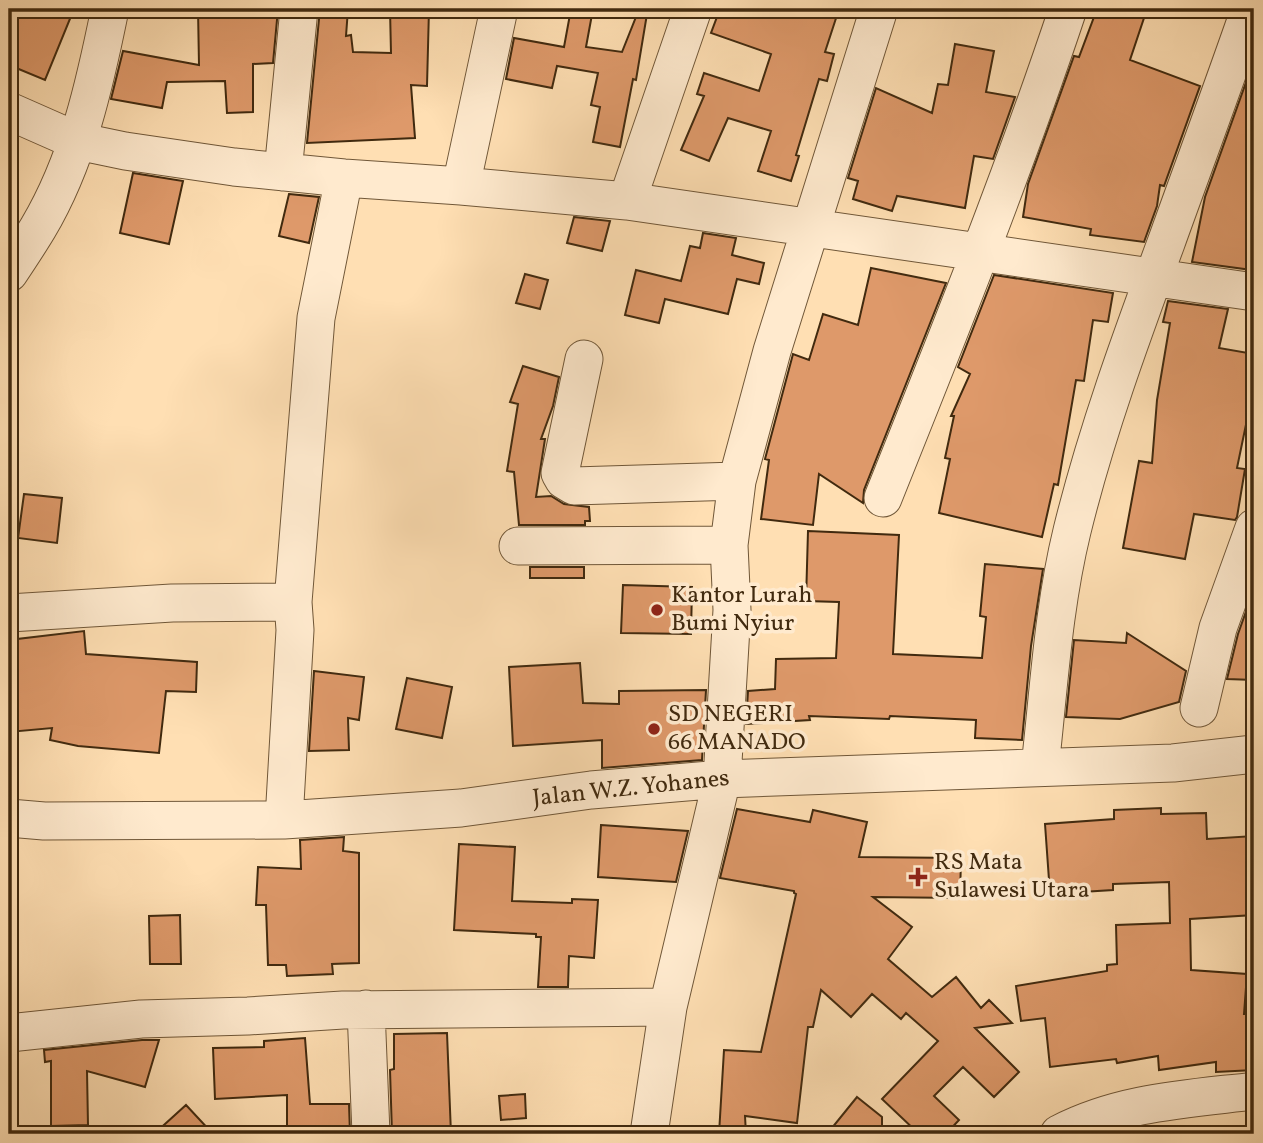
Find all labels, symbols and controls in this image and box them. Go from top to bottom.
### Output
place label: Kantor Lurah Bumi Nyiur [671,579,813,641]
marker: Kantor Lurah Bumi Nyiur [649,602,665,618]
place label: SD NEGERI 66 MANADO [668,698,806,760]
marker: SD NEGERI 66 MANADO [646,721,662,737]
street label: Jalan W.Z. Yohanes [531,762,731,816]
place label: RS Mata Sulawesi Utara [934,846,1090,908]
marker: RS Mata Sulawesi Utara [908,867,928,887]

